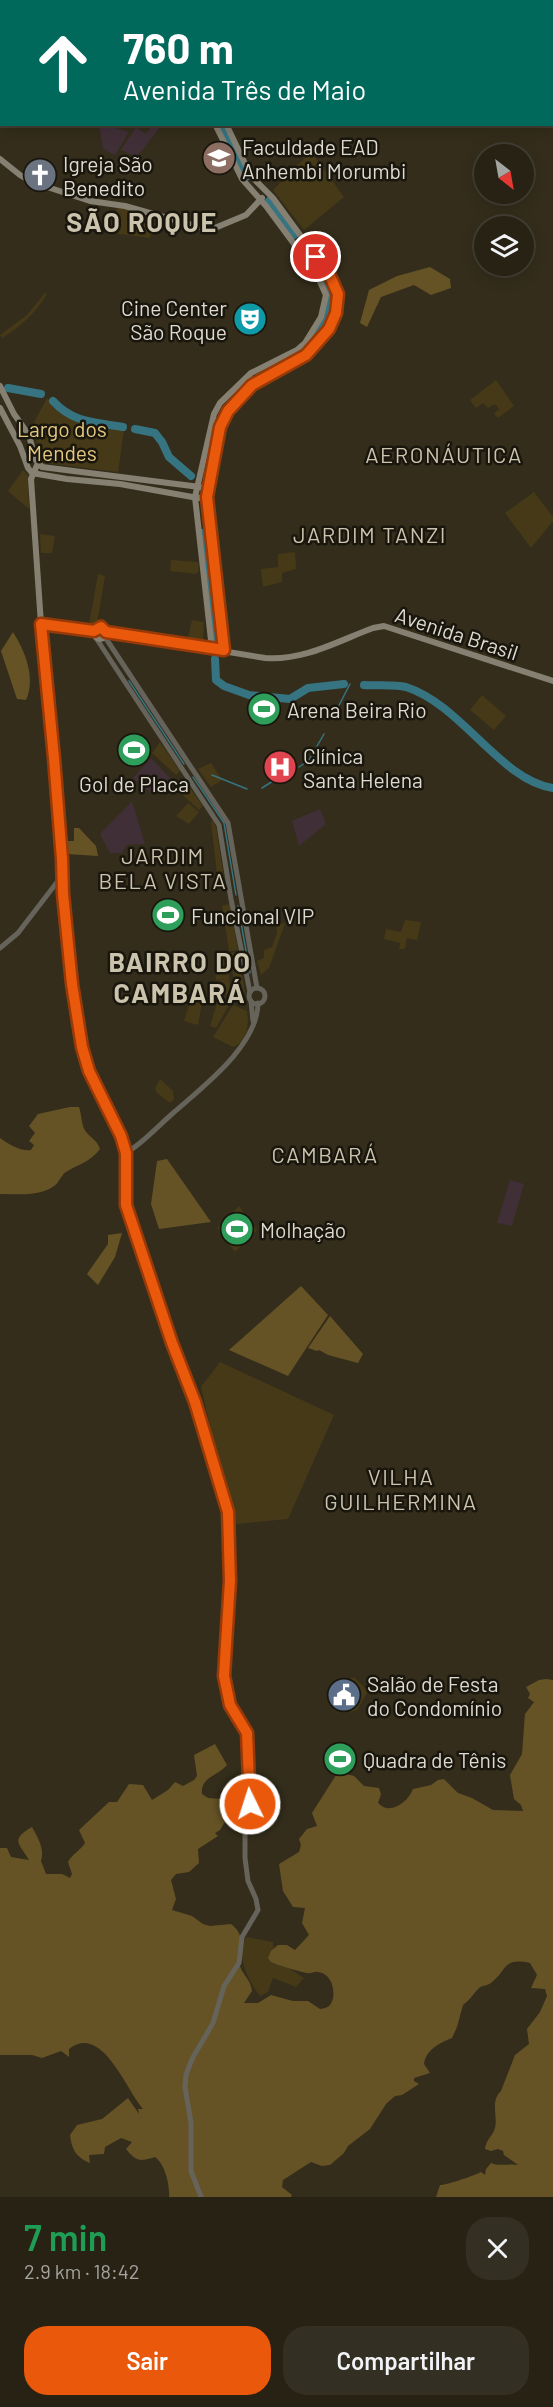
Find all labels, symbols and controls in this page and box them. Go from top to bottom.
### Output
text: 760 m [123,22,234,72]
icon: ahead [24,24,102,102]
text: Avenida Três de Maio [123,73,366,105]
place label: Faculdade EAD Anhembi Morumbi [242,134,406,183]
school or university icon: Faculdade EAD Anhembi Morumbi [201,140,237,176]
north arrow [474,144,534,204]
map controls [474,144,534,276]
place label: Igreja São Benedito [63,151,153,200]
church icon: Igreja São Benedito [22,157,58,193]
district label: SÃO ROQUE [66,205,218,237]
button: layers [474,216,534,276]
pin [290,231,341,282]
icon: arrive [299,240,332,273]
place label: Cine Center São Roque [121,295,227,344]
theatre icon: Cine Center São Roque [232,301,268,337]
park label: Largo dos Mendes [17,416,107,465]
district label: AERONÁUTICA [365,441,523,467]
district label: JARDIM TANZI [293,521,447,547]
street label: Avenida Brasil [392,601,522,665]
sports icon: Arena Beira Rio [246,691,282,727]
place label: Arena Beira Rio [287,697,427,722]
sports icon: Gol de Placa [116,732,152,768]
place label: Clínica Santa Helena [303,743,423,792]
hospital icon: Clínica Santa Helena [262,749,298,785]
place label: Gol de Placa [79,771,189,796]
district label: JARDIM BELA VISTA [99,842,227,893]
sports icon: Funcional VIP [150,897,186,933]
place label: Funcional VIP [191,903,314,928]
district label: BAIRRO DO CAMBARÁ [108,945,252,1008]
district label: CAMBARÁ [271,1141,379,1167]
sports icon: Molhação [219,1211,255,1247]
place label: Molhação [260,1217,346,1242]
district label: VILHA GUILHERMINA [324,1463,478,1514]
place label: Salão de Festa do Condomínio [367,1671,502,1720]
public building icon: Salão de Festa do Condomínio [326,1677,362,1713]
sports icon: Quadra de Tênis [322,1741,358,1777]
place label: Quadra de Tênis [363,1747,506,1772]
position arrow [218,1772,282,1836]
text: 7 min [24,2215,107,2258]
button: close [466,2217,529,2280]
text: 2.9 km · 18:42 [24,2259,139,2283]
button: Sair [24,2326,271,2395]
button: Compartilhar [283,2326,529,2395]

